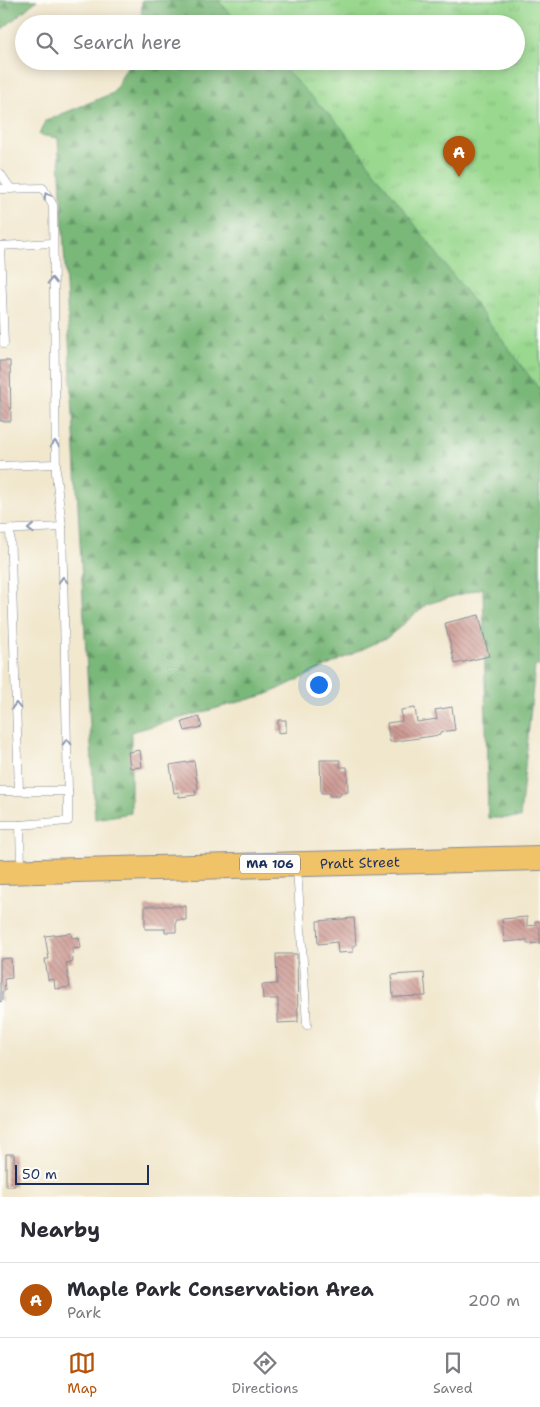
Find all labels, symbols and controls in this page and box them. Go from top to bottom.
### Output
search box [15,15,525,70]
icon: search [33,29,61,57]
text: Search here [73,30,182,55]
pin: A [443,136,475,177]
one-way arrow [44,192,54,201]
one-way arrow [47,277,58,285]
one-way arrow [50,440,60,448]
one-way arrow [27,523,35,534]
one-way arrow [58,576,69,584]
your location [306,672,332,698]
one-way arrow [11,702,22,710]
one-way arrow [62,738,72,746]
street label: Pratt Street [320,853,400,873]
road number: MA 106 [240,854,300,874]
scale bar [15,1162,149,1185]
text: 50 m [22,1165,57,1183]
text: Nearby [20,1216,100,1244]
text: Maple Park Conservation Area [67,1277,374,1302]
text: A [30,1290,42,1311]
text: 200 m [468,1290,520,1311]
text: Park [67,1302,101,1323]
tab: Map [67,1349,97,1397]
tab: Directions [232,1349,299,1397]
tab: Saved [433,1349,473,1397]

